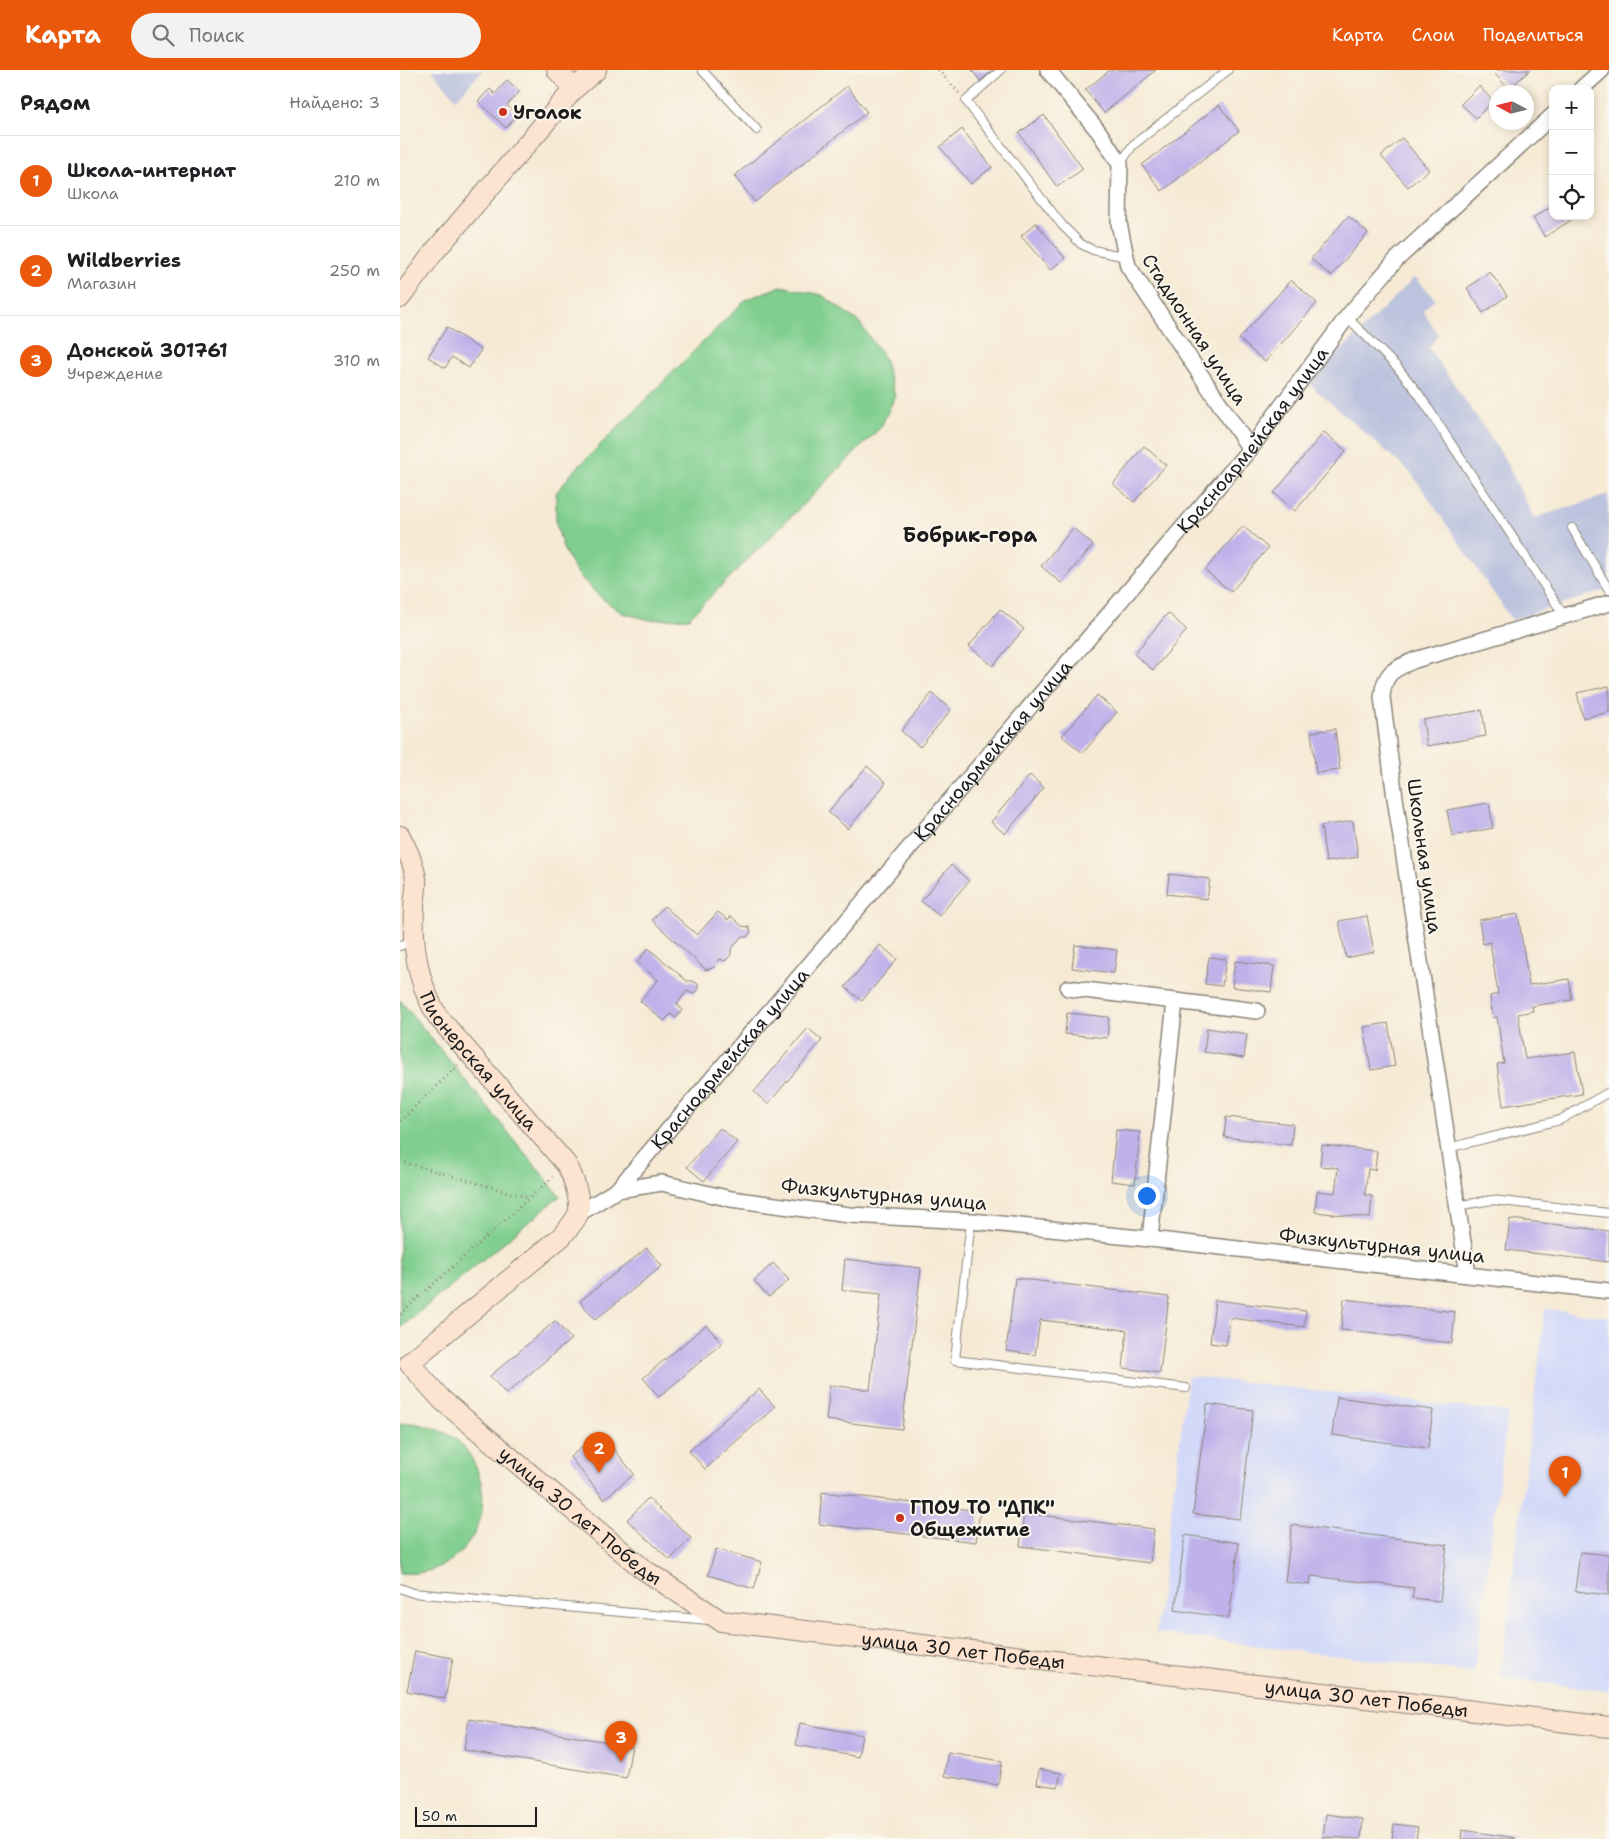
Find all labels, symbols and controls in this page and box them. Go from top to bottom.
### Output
search box [131,13,481,58]
text: Карта [25,19,101,51]
icon: search [149,21,177,49]
text: Поиск [189,23,244,48]
text: Карта [1332,23,1383,47]
text: Слои [1411,23,1455,47]
text: Поделиться [1483,23,1584,47]
north arrow [1489,85,1534,130]
map controls [1549,85,1594,220]
button: + [1549,85,1594,130]
text: Рядом [20,89,90,117]
text: Найдено: 3 [289,92,380,113]
place label: Уголок [513,100,582,125]
marker: Уголок [497,106,509,118]
button: − [1549,130,1594,175]
text: Школа-интернат [67,158,236,183]
text: 1 [32,170,40,191]
text: 210 m [333,170,380,191]
button: locate [1549,175,1594,220]
text: Школа [67,183,119,204]
text: Wildberries [67,248,181,273]
street label: Стадионная улица [1136,249,1253,410]
text: 2 [30,260,42,281]
text: 250 m [329,260,380,281]
text: Магазин [67,273,136,294]
text: Донской 301761 [67,338,228,363]
street label: Красноармейская улица [1171,342,1334,539]
text: 3 [30,350,42,371]
text: 310 m [333,350,380,371]
text: Учреждение [67,363,163,384]
district label: Бобрик-гора [903,522,1037,548]
street label: Красноармейская улица [908,655,1078,847]
street label: Школьная улица [1401,777,1448,935]
street label: Красноармейская улица [645,962,815,1155]
street label: Пионерская улица [414,988,543,1136]
street label: Физкультурная улица [780,1173,988,1216]
your location [1134,1183,1160,1209]
street label: Физкультурная улица [1278,1222,1486,1269]
pin: 2 [583,1432,615,1473]
street label: улица 30 лет Победы [493,1441,666,1591]
pin: 1 [1549,1456,1581,1497]
place label: ГПОУ ТО "ДПК" Общежитие [910,1495,1055,1542]
marker: ГПОУ ТО "ДПК" Общежитие [894,1512,906,1524]
street label: улица 30 лет Победы [860,1626,1066,1675]
street label: улица 30 лет Победы [1263,1674,1470,1723]
pin: 3 [605,1721,637,1762]
scale bar [415,1804,538,1827]
text: 50 m [422,1807,457,1825]

